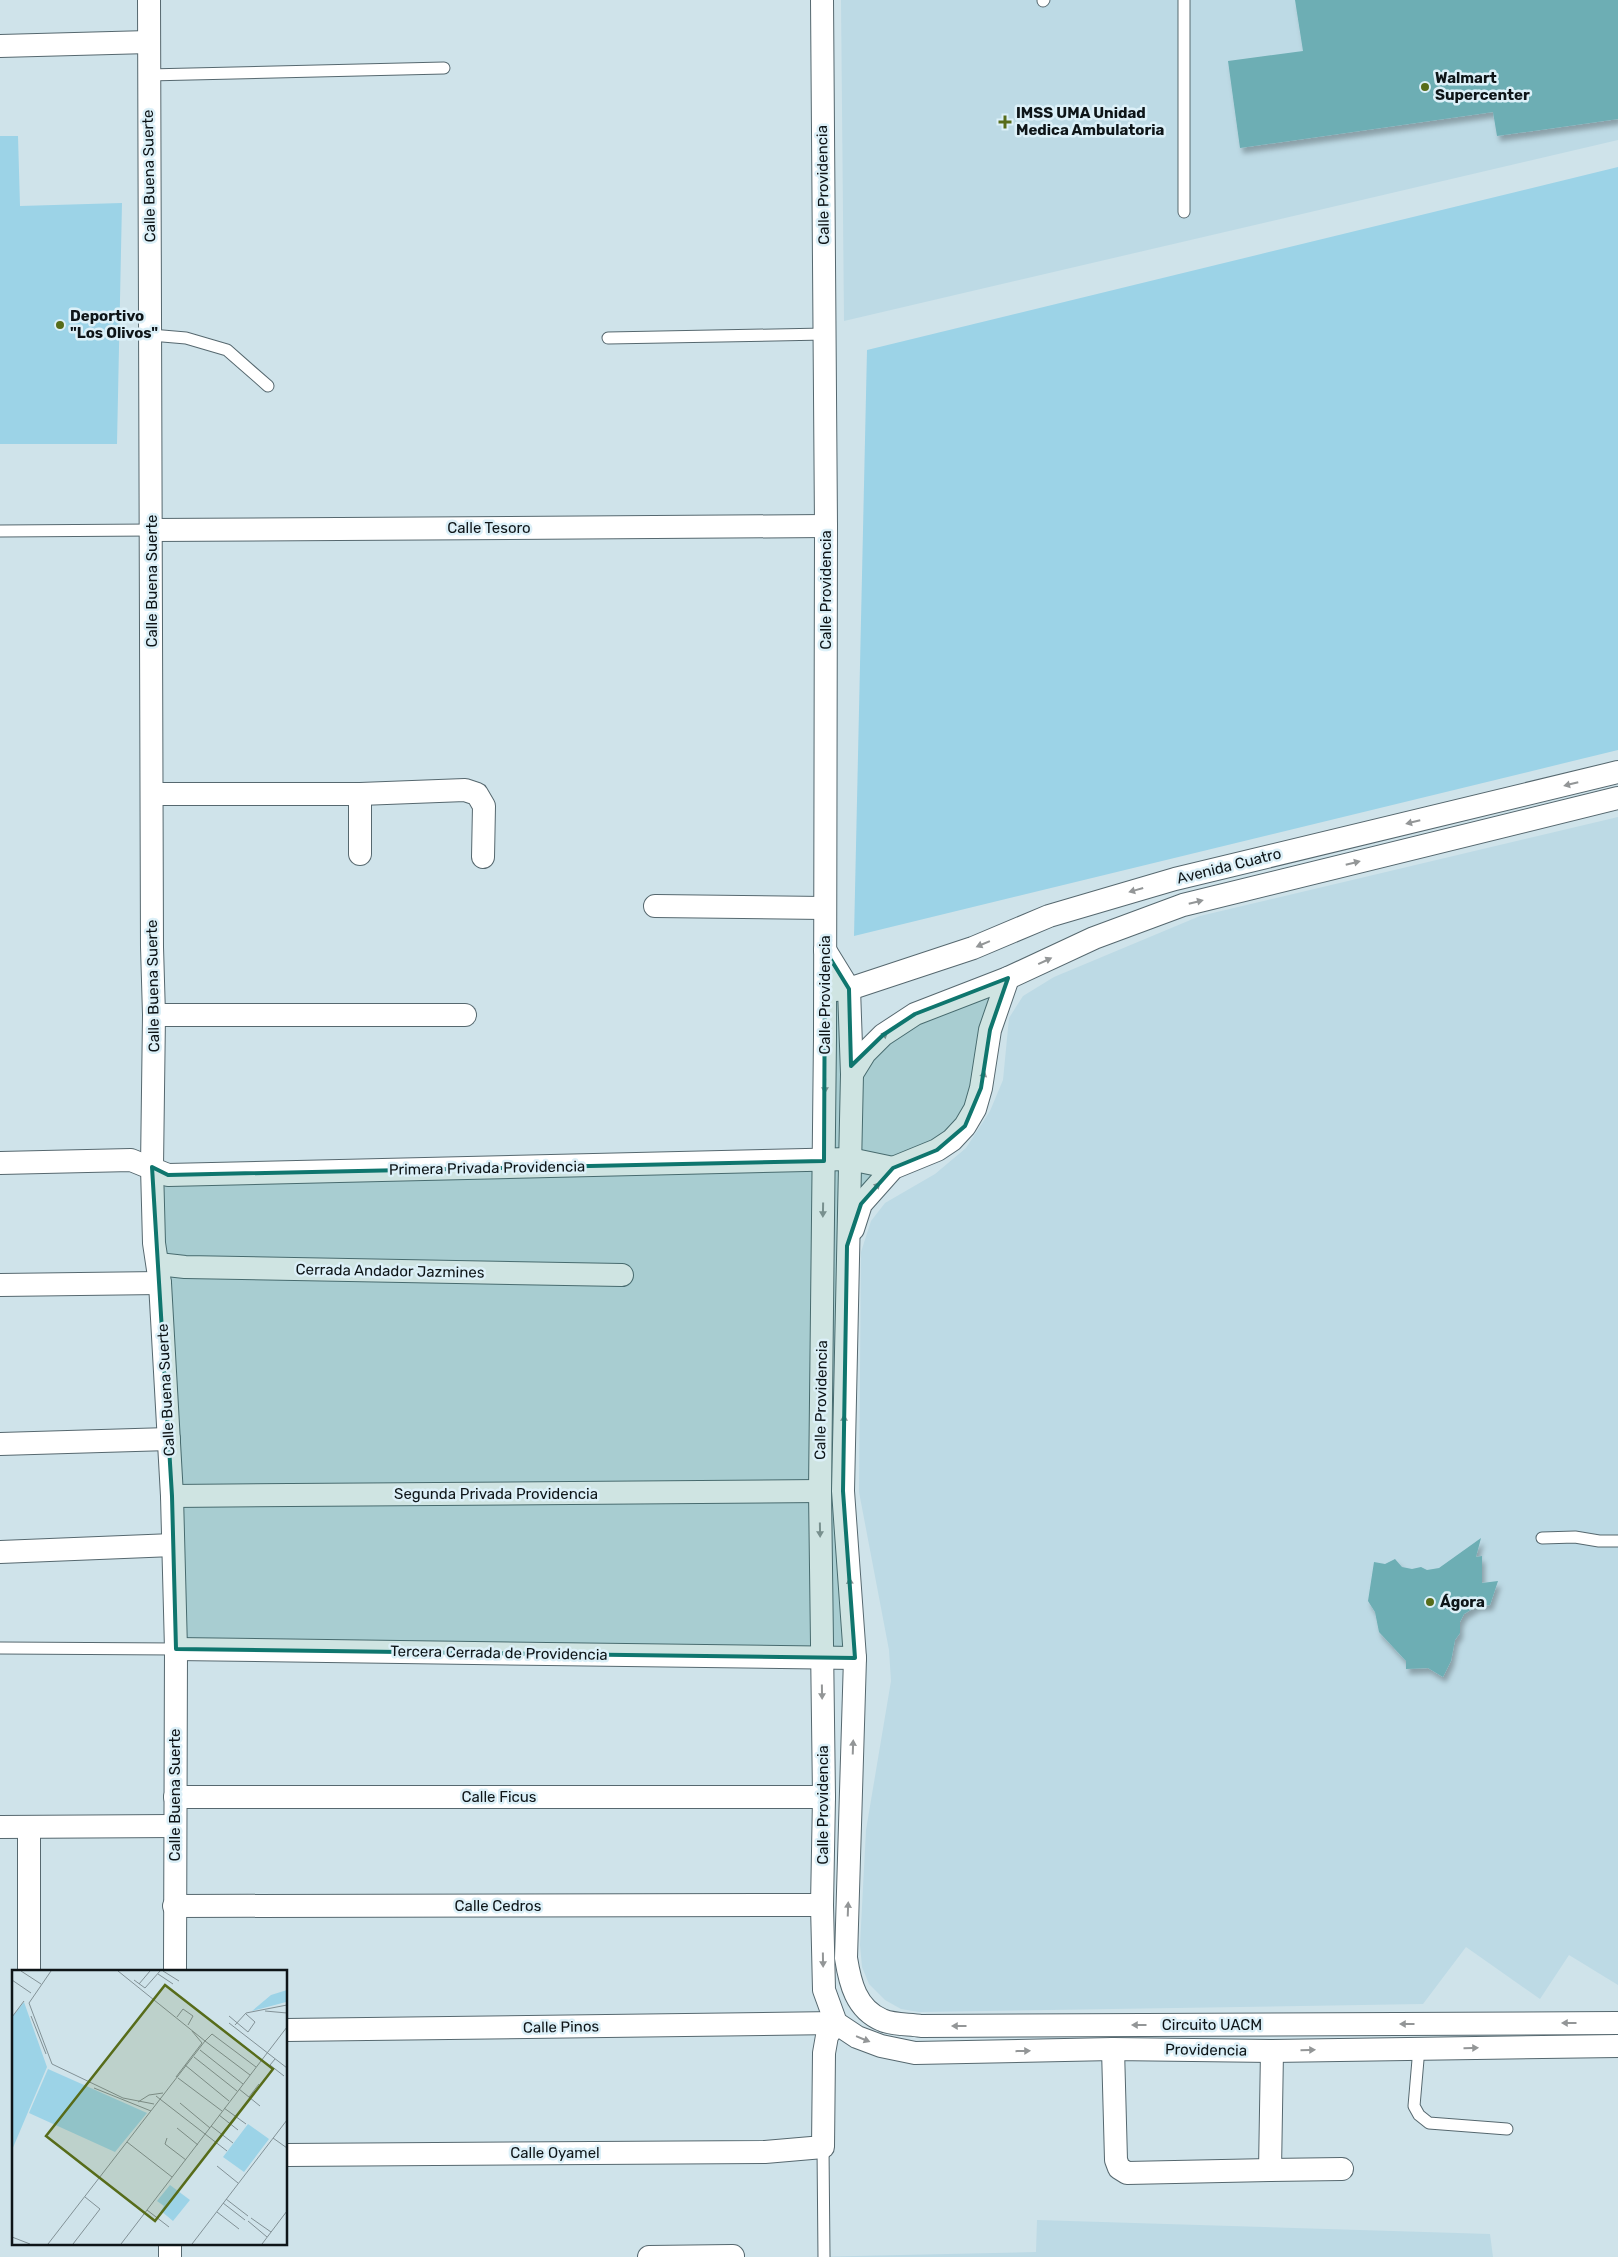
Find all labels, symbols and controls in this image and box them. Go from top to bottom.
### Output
place label: Walmart Supercenter [1435,69,1530,104]
marker: Walmart Supercenter [1419,81,1431,93]
place label: IMSS UMA Unidad Medica Ambulatoria [1016,104,1165,139]
street label: Calle Buena Suerte [139,109,159,243]
marker: IMSS UMA Unidad Medica Ambulatoria [998,115,1012,129]
street label: Calle Providencia [813,125,833,245]
place label: Deportivo "Los Olivos" [70,307,158,342]
marker: Deportivo "Los Olivos" [54,319,66,331]
street label: Calle Buena Suerte [143,515,161,647]
street label: Calle Tesoro [447,519,531,537]
street label: Calle Providencia [817,530,835,650]
one-way arrow [1563,780,1578,788]
one-way arrow [1405,818,1420,826]
street label: Avenida Cuatro [1175,844,1283,888]
one-way arrow [1346,859,1361,867]
one-way arrow [1128,887,1143,895]
one-way arrow [1188,897,1203,905]
street label: Calle Buena Suerte [143,919,163,1053]
street label: Calle Providencia [816,935,834,1055]
one-way arrow [976,940,990,948]
one-way arrow [1038,957,1052,965]
one-way arrow [876,1031,889,1042]
one-way arrow [979,1071,987,1086]
one-way arrow [821,1078,829,1094]
street label: Primera Privada Providencia [389,1157,585,1179]
one-way arrow [870,1181,881,1194]
one-way arrow [819,1202,827,1218]
street label: Cerrada Andador Jazmines [295,1260,485,1282]
street label: Calle Buena Suerte [154,1323,178,1457]
street label: Calle Providencia [811,1340,831,1460]
one-way arrow [840,1414,848,1430]
street label: Segunda Privada Providencia [394,1485,598,1503]
one-way arrow [816,1522,824,1538]
one-way arrow [845,1576,853,1592]
place label: Ágora [1440,1593,1485,1611]
marker: Ágora [1424,1596,1436,1608]
street label: Tercera Cerrada de Providencia [390,1642,608,1664]
one-way arrow [818,1684,826,1700]
street label: Calle Buena Suerte [166,1729,184,1861]
one-way arrow [849,1739,857,1755]
street label: Calle Providencia [814,1745,832,1865]
street label: Calle Ficus [462,1788,537,1806]
street label: Calle Cedros [455,1897,542,1915]
one-way arrow [844,1901,852,1917]
one-way arrow [820,1952,828,1968]
inset map [12,1970,288,2244]
street label: Circuito UACM [1162,2016,1262,2034]
street label: Calle Pinos [523,2017,600,2037]
one-way arrow [1561,2019,1577,2027]
one-way arrow [1399,2020,1415,2028]
one-way arrow [1131,2021,1147,2029]
one-way arrow [951,2022,967,2030]
one-way arrow [856,2035,870,2043]
street label: Providencia [1165,2040,1247,2060]
one-way arrow [1463,2044,1479,2052]
one-way arrow [1301,2046,1317,2054]
one-way arrow [1016,2047,1032,2055]
street label: Calle Oyamel [510,2144,600,2162]

